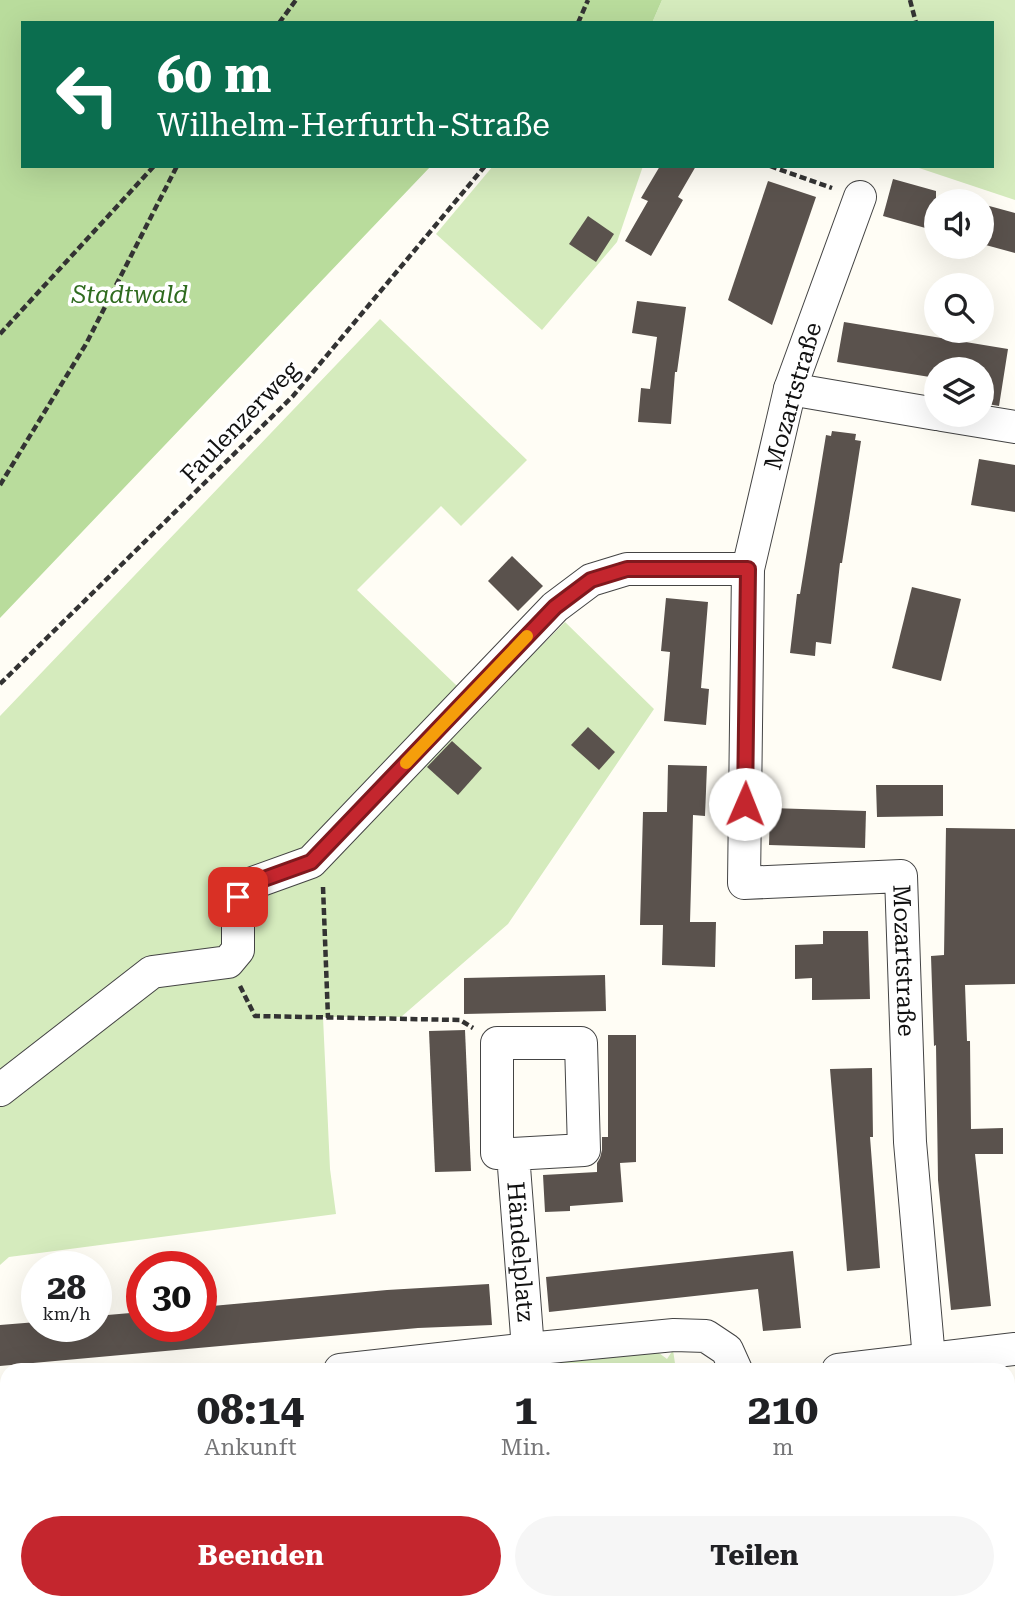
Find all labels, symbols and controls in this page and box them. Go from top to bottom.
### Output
text: 60 m [157,47,272,104]
icon: left [42,49,133,140]
text: Wilhelm-Herfurth-Straße [157,106,550,144]
map controls [924,189,994,427]
button: sound [924,189,994,259]
button: search [924,273,994,343]
park label: Stadtwald [71,281,188,309]
street label: Mozartstraße [759,319,827,473]
street label: Faulenzerweg [175,355,305,489]
button: layers [924,357,994,427]
position arrow [708,767,782,841]
pin [208,867,268,927]
icon: arrive [219,878,257,916]
street label: Mozartstraße [887,884,920,1037]
street label: Händelplatz [501,1180,540,1323]
speed limit sign: 30 [126,1251,217,1342]
text: 28 [47,1267,86,1308]
text: km/h [42,1303,91,1324]
text: 08:14 [197,1385,304,1434]
text: 1 [514,1385,538,1434]
text: 210 [748,1385,818,1434]
text: Ankunft [204,1434,296,1461]
text: Min. [501,1434,551,1461]
text: m [772,1434,793,1461]
button: Beenden [21,1516,501,1596]
button: Teilen [515,1516,994,1596]

